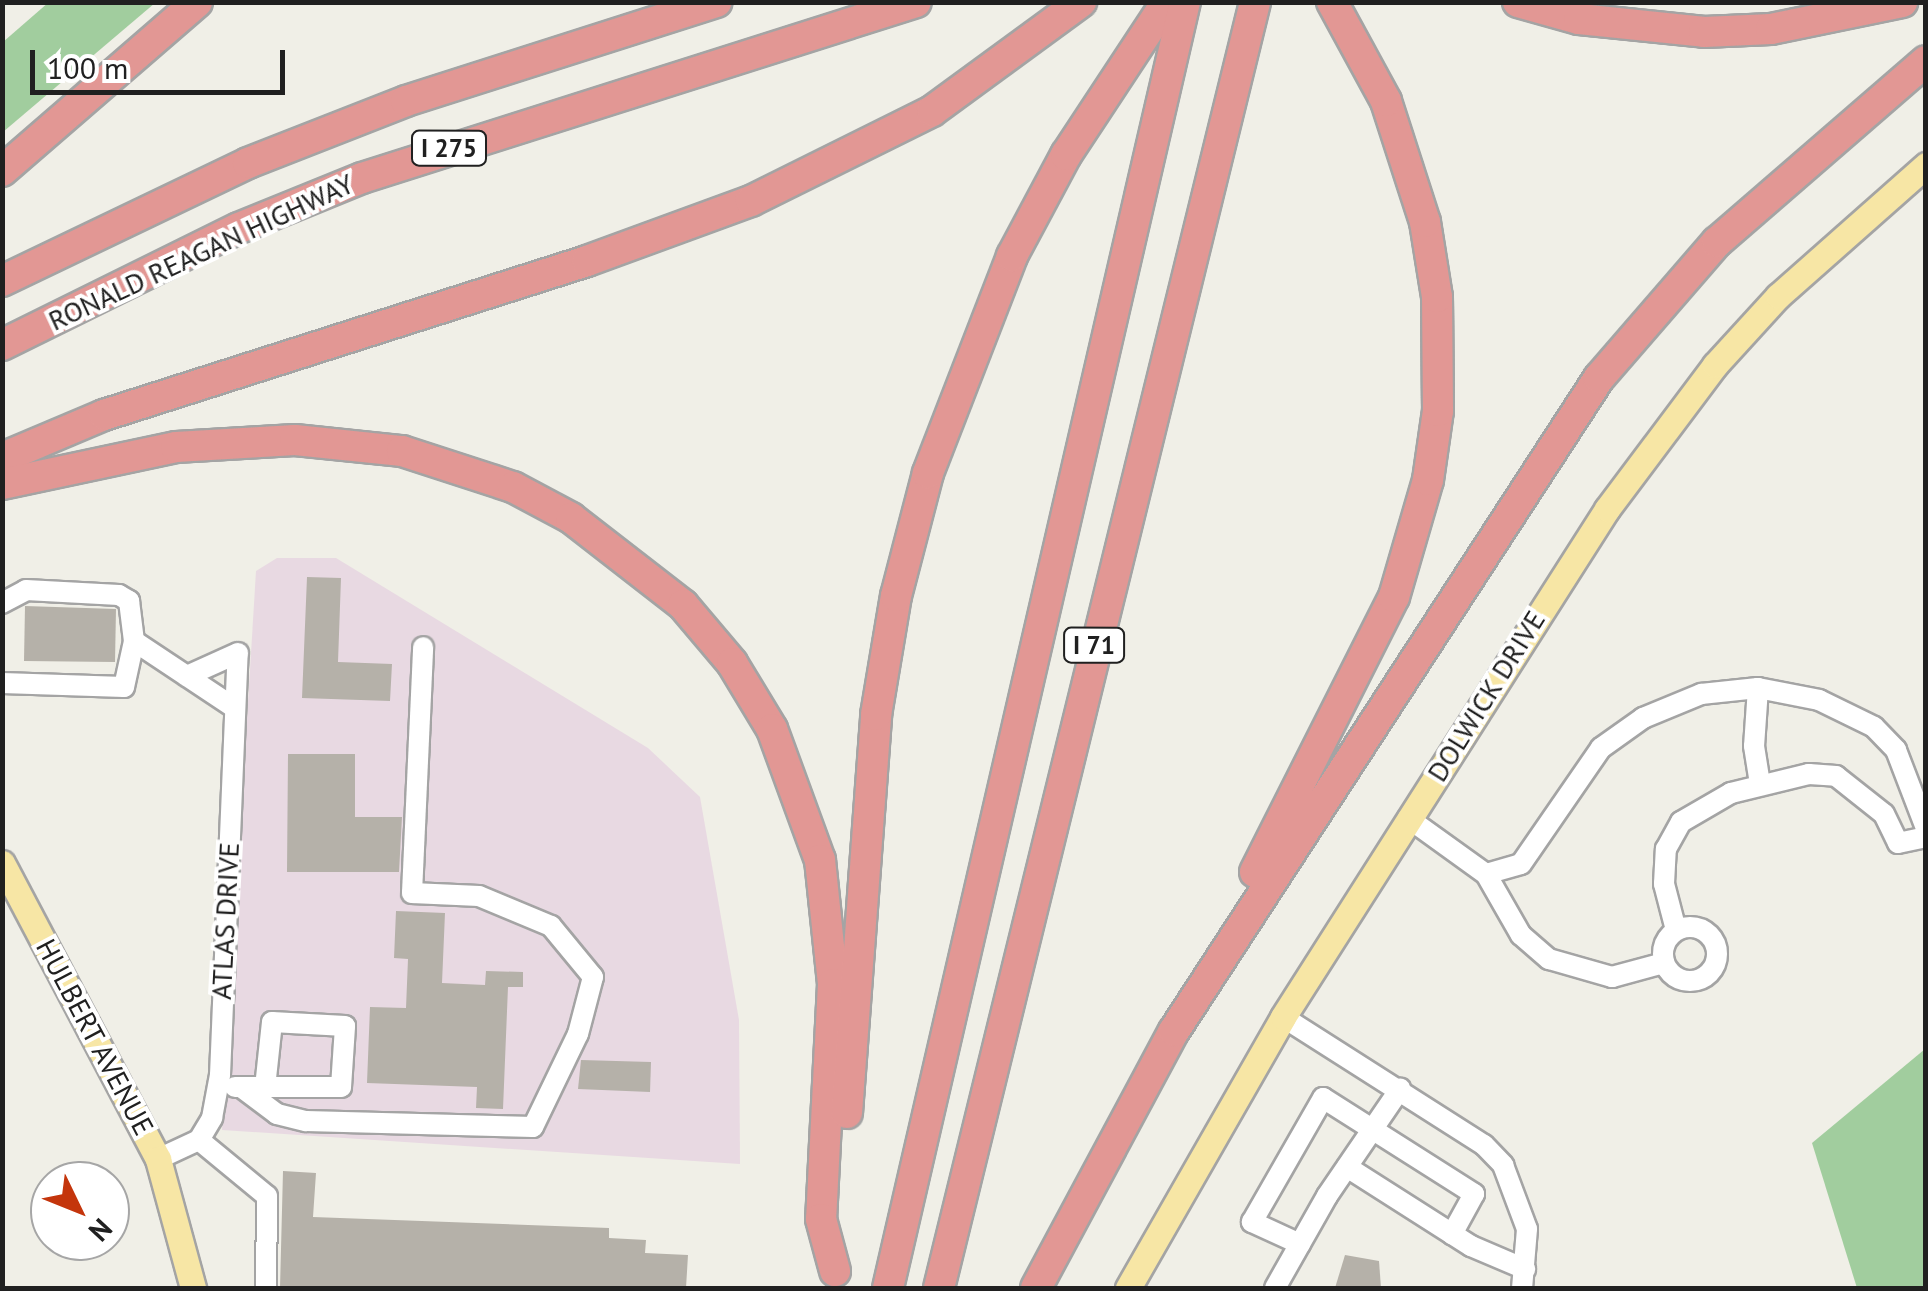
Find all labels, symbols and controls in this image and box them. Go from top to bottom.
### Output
scale bar [35,30,290,92]
text: 100 m [47,48,128,87]
road number: I 275 [409,128,489,168]
street label: RONALD REAGAN HIGHWAY [43,166,359,338]
street label: DOLWICK DRIVE [1420,604,1552,788]
road number: I 71 [1062,625,1126,665]
street label: ATLAS DRIVE [204,842,246,1000]
street label: HULBERT AVENUE [29,932,161,1142]
north arrow [30,1161,130,1261]
text: N [81,1211,121,1250]

